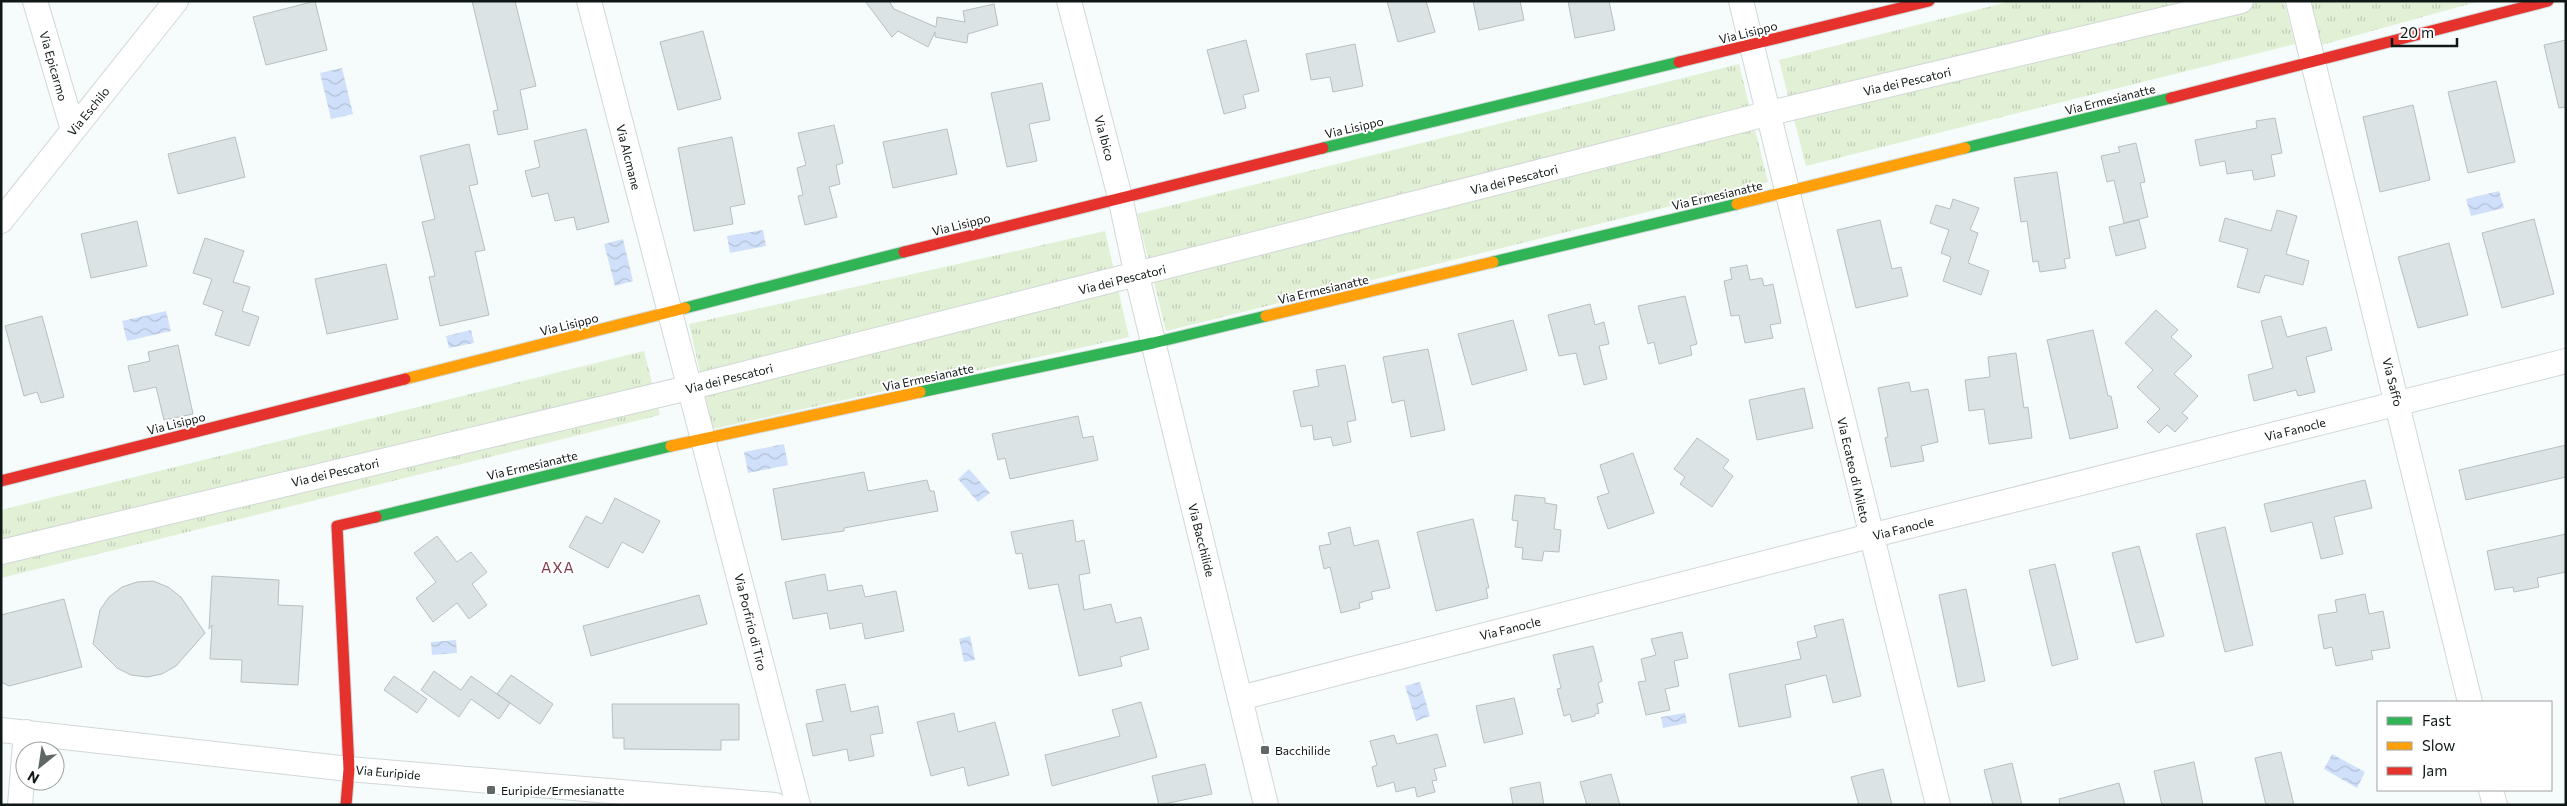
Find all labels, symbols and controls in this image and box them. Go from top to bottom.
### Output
scale bar [2392,15,2457,47]
street label: Via Lisippo [1717,18,1779,46]
text: 20 m [2400,23,2434,41]
street label: Via Epicarmo [37,30,71,102]
street label: Via dei Pescatori [1862,64,1952,98]
street label: Via Ermesianatte [2063,81,2157,117]
street label: Via Eschilo [64,84,112,138]
street label: Via Lisippo [1323,113,1385,141]
street label: Via Ibico [1092,114,1118,162]
street label: Via Alcmane [614,123,644,191]
street label: Via dei Pescatori [1469,161,1559,197]
street label: Via Ermesianatte [1670,178,1764,212]
street label: Via Lisippo [930,210,992,238]
street label: Via dei Pescatori [1077,261,1167,297]
street label: Via Ermesianatte [1276,272,1370,306]
street label: Via Lisippo [538,310,600,338]
street label: Via Saffo [2380,356,2406,408]
street label: Via dei Pescatori [684,360,774,396]
street label: Via Ermesianatte [881,361,975,393]
street label: Via Lisippo [145,409,207,437]
street label: Via Fanocle [2263,415,2327,443]
street label: Via Ecateo di Mileto [1835,416,1873,524]
street label: Via Ermesianatte [485,448,579,482]
street label: Via dei Pescatori [290,455,380,489]
street label: Via Bacchilide [1186,502,1218,578]
street label: Via Fanocle [1871,514,1935,542]
district label: AXA [541,558,575,576]
street label: Via Porfirio di Tiro [732,572,770,672]
street label: Via Fanocle [1478,614,1542,642]
legend [2377,701,2552,791]
text: Fast [2422,711,2451,729]
text: Slow [2422,736,2455,754]
north arrow [15,741,65,791]
place label: Bacchilide [1275,743,1330,757]
marker: Bacchilide [1259,744,1271,756]
text: Jam [2422,761,2447,779]
street label: Via Euripide [355,762,421,782]
text: N [24,768,42,788]
place label: Euripide/Ermesianatte [501,783,624,797]
marker: Euripide/Ermesianatte [485,784,497,796]

